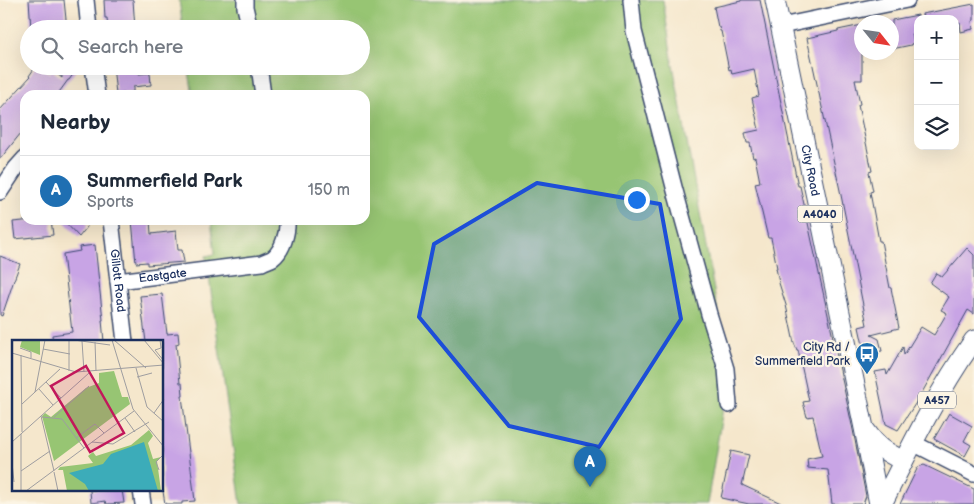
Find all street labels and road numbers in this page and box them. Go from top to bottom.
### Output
street label: City Road [798,143,823,197]
road number: A4040 [798,205,842,222]
street label: Gillott Road [107,248,129,313]
street label: Eastgate [138,265,187,286]
road number: A457 [918,392,956,408]

